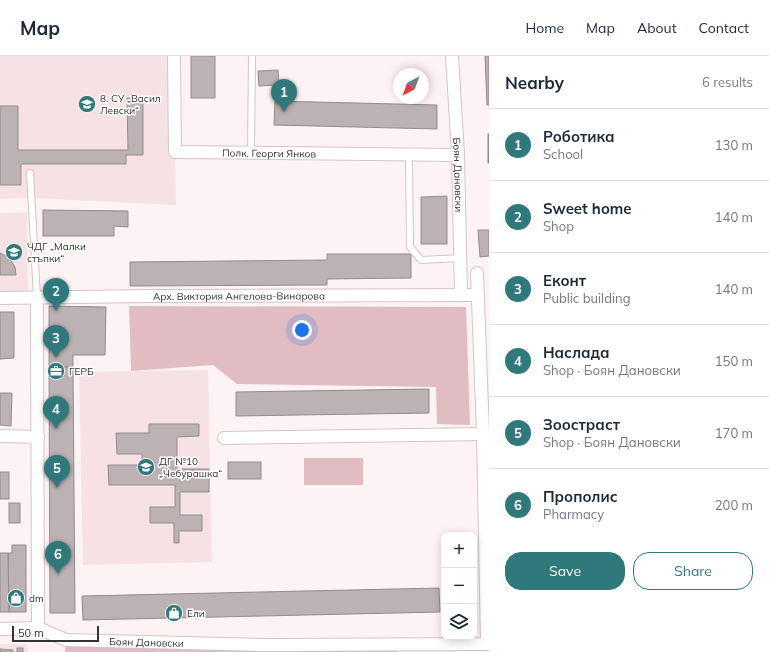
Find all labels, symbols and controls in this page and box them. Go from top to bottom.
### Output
text: Map [20,16,60,40]
text: Home [525,19,564,37]
text: Map [586,19,615,37]
text: About [637,19,677,37]
text: Contact [699,19,749,37]
north arrow [393,68,429,104]
text: Nearby [505,72,564,93]
text: 6 results [702,74,753,90]
pin: 1 [271,79,297,112]
place label: 8. СУ „Васил Левски“ [100,92,161,117]
school or university icon: 8. СУ „Васил Левски“ [77,94,97,114]
text: Роботика [543,127,615,146]
street label: Боян Дановски [450,137,465,212]
text: 1 [514,137,522,153]
text: 130 m [715,137,753,153]
street label: Полк. Георги Янков [222,146,317,160]
text: School [543,146,583,162]
text: Sweet home [543,199,632,218]
text: 2 [514,209,522,225]
text: 140 m [715,209,753,225]
text: Shop [543,218,574,234]
place label: ЧДГ „Малки стъпки“ [27,240,86,265]
school or university icon: ЧДГ „Малки стъпки“ [4,242,24,262]
text: Еконт [543,271,586,290]
pin: 2 [43,278,69,311]
text: 3 [514,281,522,297]
text: 140 m [715,281,753,297]
street label: Арх. Виктория Ангелова-Винарова [153,289,325,303]
text: Public building [543,290,631,306]
your location [292,320,312,340]
pin: 3 [43,325,69,358]
text: Наслада [543,343,610,362]
text: 4 [514,353,522,369]
text: 150 m [715,353,753,369]
office icon: ГЕРБ [46,361,66,381]
text: Shop · Боян Дановски [543,362,681,378]
place label: ГЕРБ [69,365,94,378]
pin: 4 [43,396,69,429]
text: Зоостраст [543,415,620,434]
text: 5 [514,425,522,441]
text: 170 m [715,425,753,441]
text: Shop · Боян Дановски [543,434,681,450]
pin: 5 [44,455,70,488]
place label: ДГ №10 „Чебурашка“ [159,455,222,480]
school or university icon: ДГ №10 „Чебурашка“ [136,457,156,477]
text: Прополис [543,487,617,506]
text: 6 [514,497,522,513]
text: 200 m [715,497,753,513]
text: Pharmacy [543,506,604,522]
map controls [441,532,477,640]
button: + [441,532,477,568]
pin: 6 [45,541,71,574]
button: Save [505,552,625,590]
button: Share [633,552,753,590]
button: − [441,568,477,604]
shop icon: dm [6,588,26,608]
place label: dm [29,592,44,605]
shop icon: Ели [164,603,184,623]
button: layers [441,604,477,640]
place label: Ели [187,607,205,620]
scale bar [12,624,99,643]
text: 50 m [18,626,44,640]
street label: Боян Дановски [109,635,184,650]

